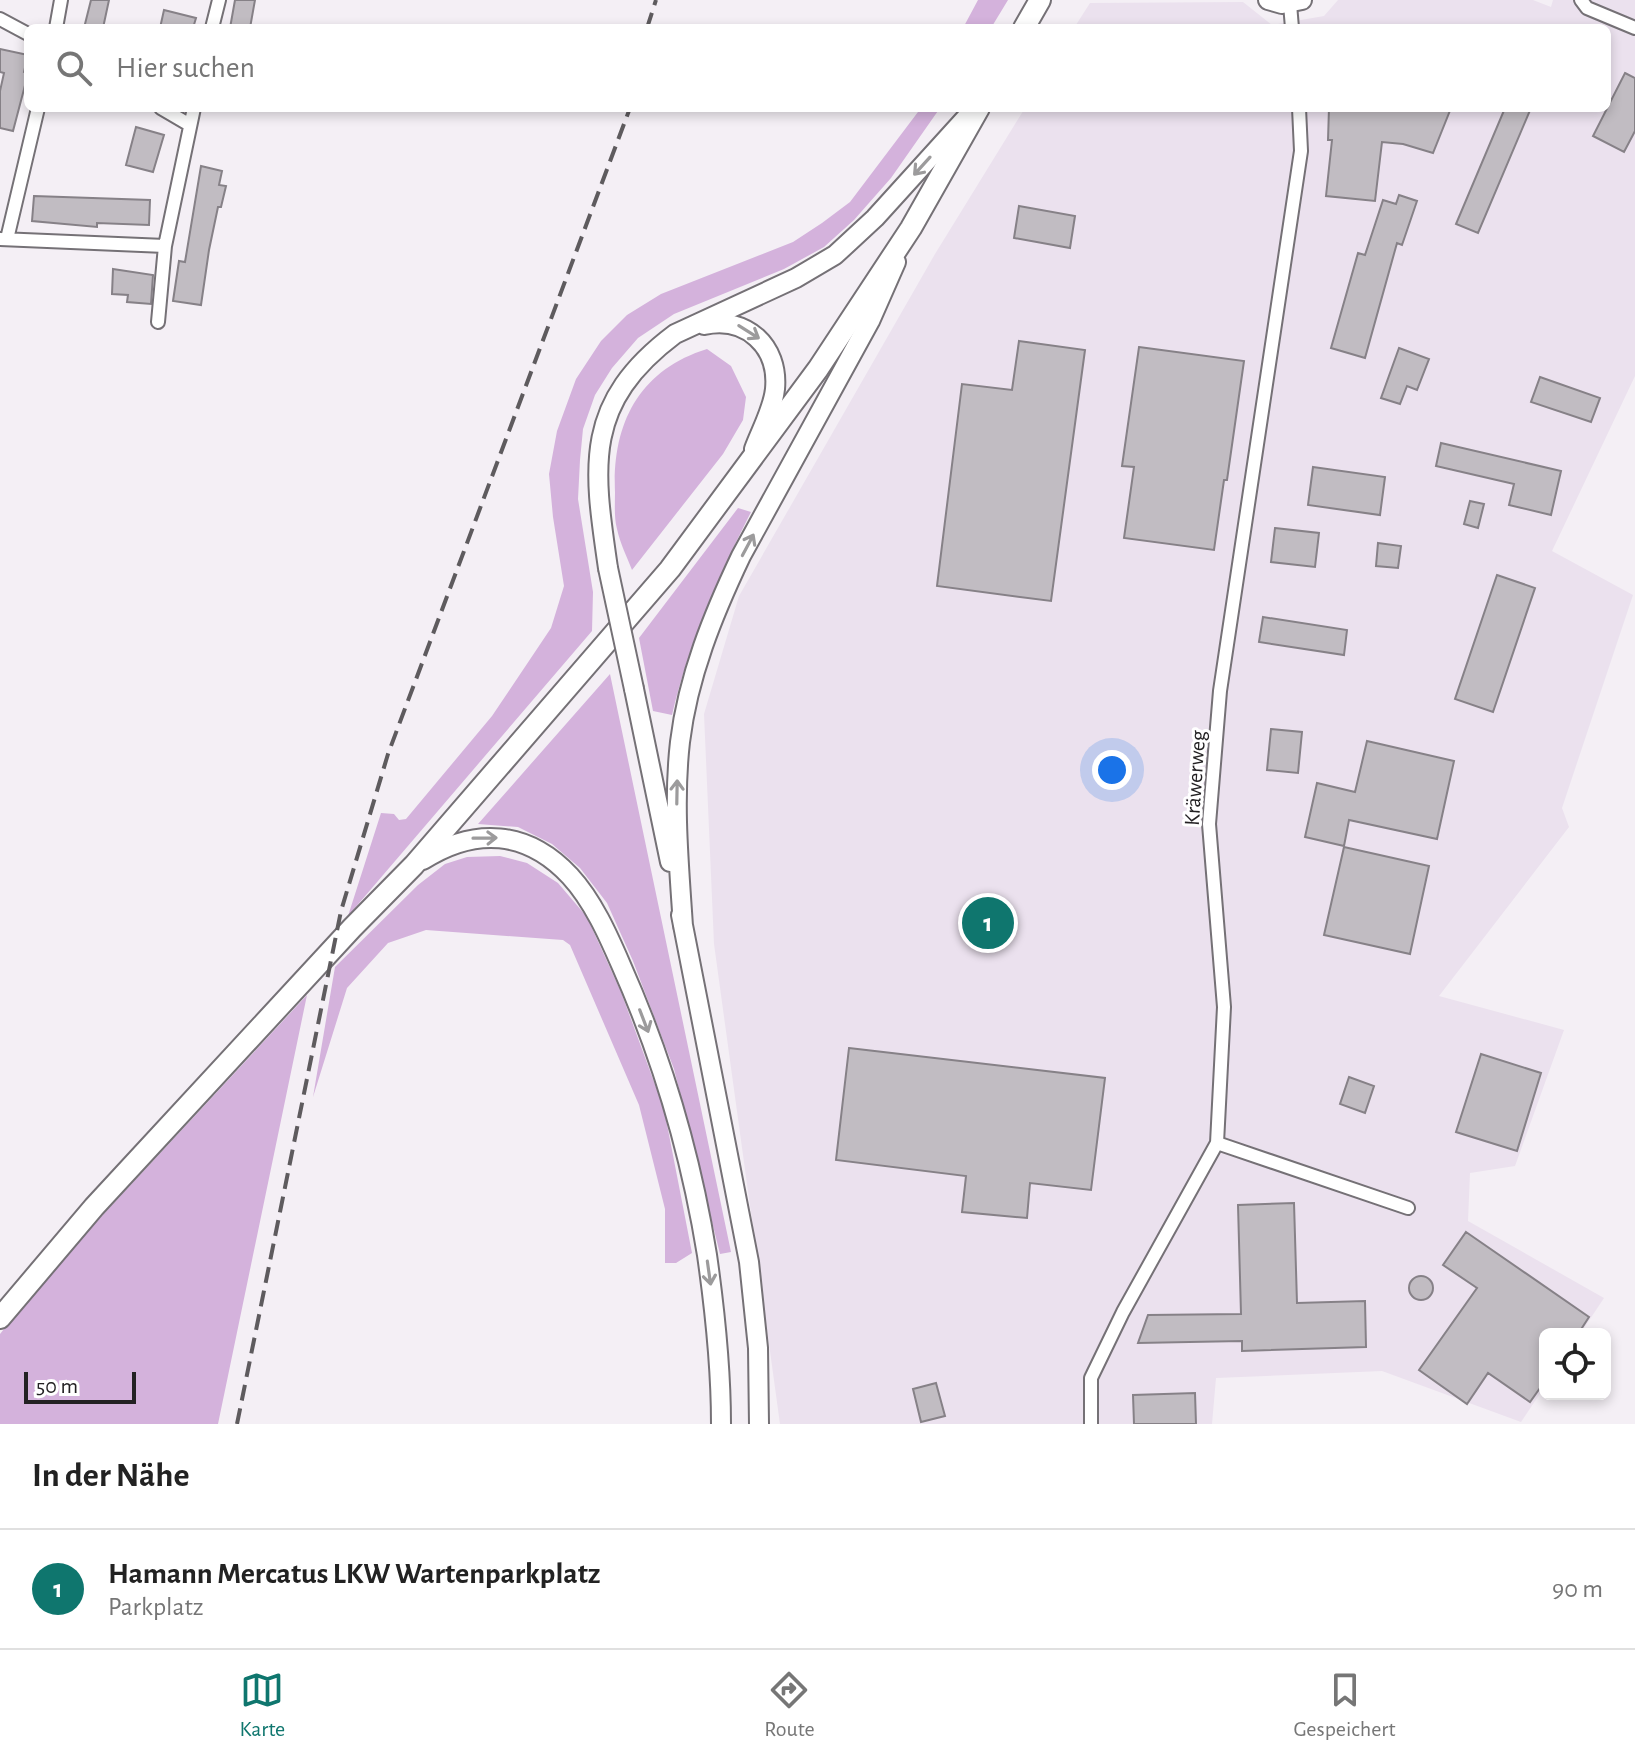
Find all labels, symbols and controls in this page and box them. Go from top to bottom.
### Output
search box [24,24,1611,112]
icon: search [52,46,96,90]
text: Hier suchen [116,53,255,83]
one-way arrow [913,156,932,176]
one-way arrow [737,324,759,341]
one-way arrow [740,533,756,557]
street label: Kräwerweg [1181,729,1209,827]
your location [1092,750,1132,790]
one-way arrow [669,779,685,806]
one-way arrow [471,831,498,846]
pin: 1 [962,893,1014,953]
one-way arrow [638,1009,652,1033]
one-way arrow [702,1259,717,1285]
map controls [1539,1328,1611,1400]
button: locate [1539,1328,1611,1400]
scale bar [24,1368,136,1404]
text: 50 m [36,1375,78,1397]
text: In der Nähe [32,1459,189,1493]
text: Hamann Mercatus LKW Wartenparkplatz [108,1559,600,1589]
text: 1 [53,1576,63,1602]
text: 90 m [1552,1576,1603,1602]
text: Parkplatz [108,1594,204,1620]
tab: Karte [240,1668,285,1742]
tab: Route [764,1668,815,1742]
tab: Gespeichert [1294,1668,1395,1742]

